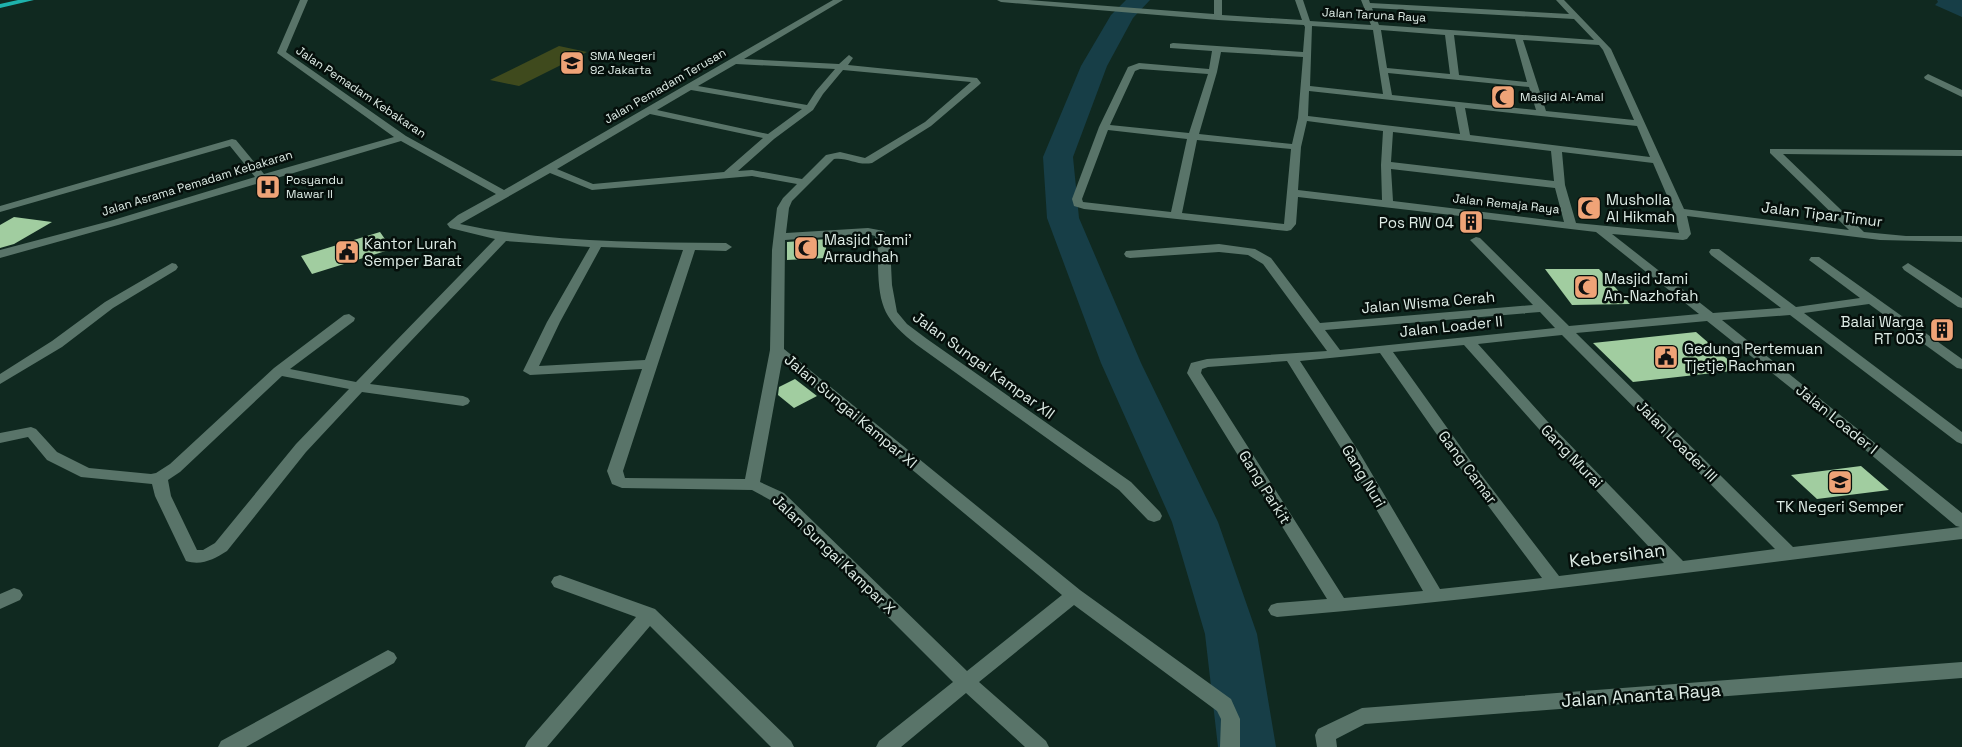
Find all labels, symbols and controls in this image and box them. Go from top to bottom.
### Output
street label: Jalan Taruna Raya [1321,4,1427,26]
street label: Jalan Pemadam Kebakaran [293,42,429,142]
street label: Jalan Pemadam Terusan [601,45,729,127]
place label: SMA Negeri 92 Jakarta [590,48,656,78]
school or university icon: SMA Negeri 92 Jakarta [559,50,585,76]
mosque icon: Masjid Al-Amal [1490,84,1516,110]
place label: Masjid Al-Amal [1520,89,1604,105]
street label: Jalan Asrama Pemadam Kebakaran [99,146,295,220]
place label: Posyandu Mawar II [286,172,343,202]
hospital icon: Posyandu Mawar II [255,174,281,200]
street label: Jalan Remaja Raya [1452,190,1560,218]
place label: Musholla Al Hikmah [1606,190,1675,226]
mosque icon: Musholla Al Hikmah [1576,195,1602,221]
street label: Jalan Tipar Timur [1760,197,1884,231]
building icon: Pos RW 04 [1458,209,1484,235]
place label: Pos RW 04 [1379,213,1454,232]
place label: Masjid Jami' Arraudhah [824,230,912,266]
place label: Kantor Lurah Semper Barat [364,234,462,270]
mosque icon: Masjid Jami' Arraudhah [793,235,819,261]
public building icon: Kantor Lurah Semper Barat [334,239,360,265]
place label: Masjid Jami An-Nazhofah [1604,269,1698,305]
mosque icon: Masjid Jami An-Nazhofah [1573,274,1599,300]
street label: Jalan Wisma Cerah [1360,287,1496,317]
street label: Jalan Sungai Kampar XII [909,307,1059,423]
street label: Jalan Loader II [1398,311,1504,341]
place label: Balai Warga RT 003 [1841,312,1924,348]
building icon: Balai Warga RT 003 [1929,317,1955,343]
place label: Gedung Pertemuan Tjetje Rachman [1684,339,1823,375]
public building icon: Gedung Pertemuan Tjetje Rachman [1653,344,1679,370]
street label: Jalan Sungai Kampar XI [781,350,921,472]
street label: Jalan Loader I [1792,380,1882,458]
street label: Jalan Loader III [1632,396,1722,486]
street label: Gang Murai [1537,420,1607,492]
street label: Gang Camar [1434,427,1502,508]
street label: Gang Nuri [1338,441,1390,511]
street label: Gang Parkit [1235,447,1295,527]
school or university icon: TK Negeri Semper [1827,469,1853,495]
street label: Jalan Sungai Kampar X [768,490,900,618]
place label: TK Negeri Semper [1776,497,1904,516]
street label: Kebersihan [1568,538,1666,572]
street label: Jalan Ananta Raya [1560,678,1722,712]

